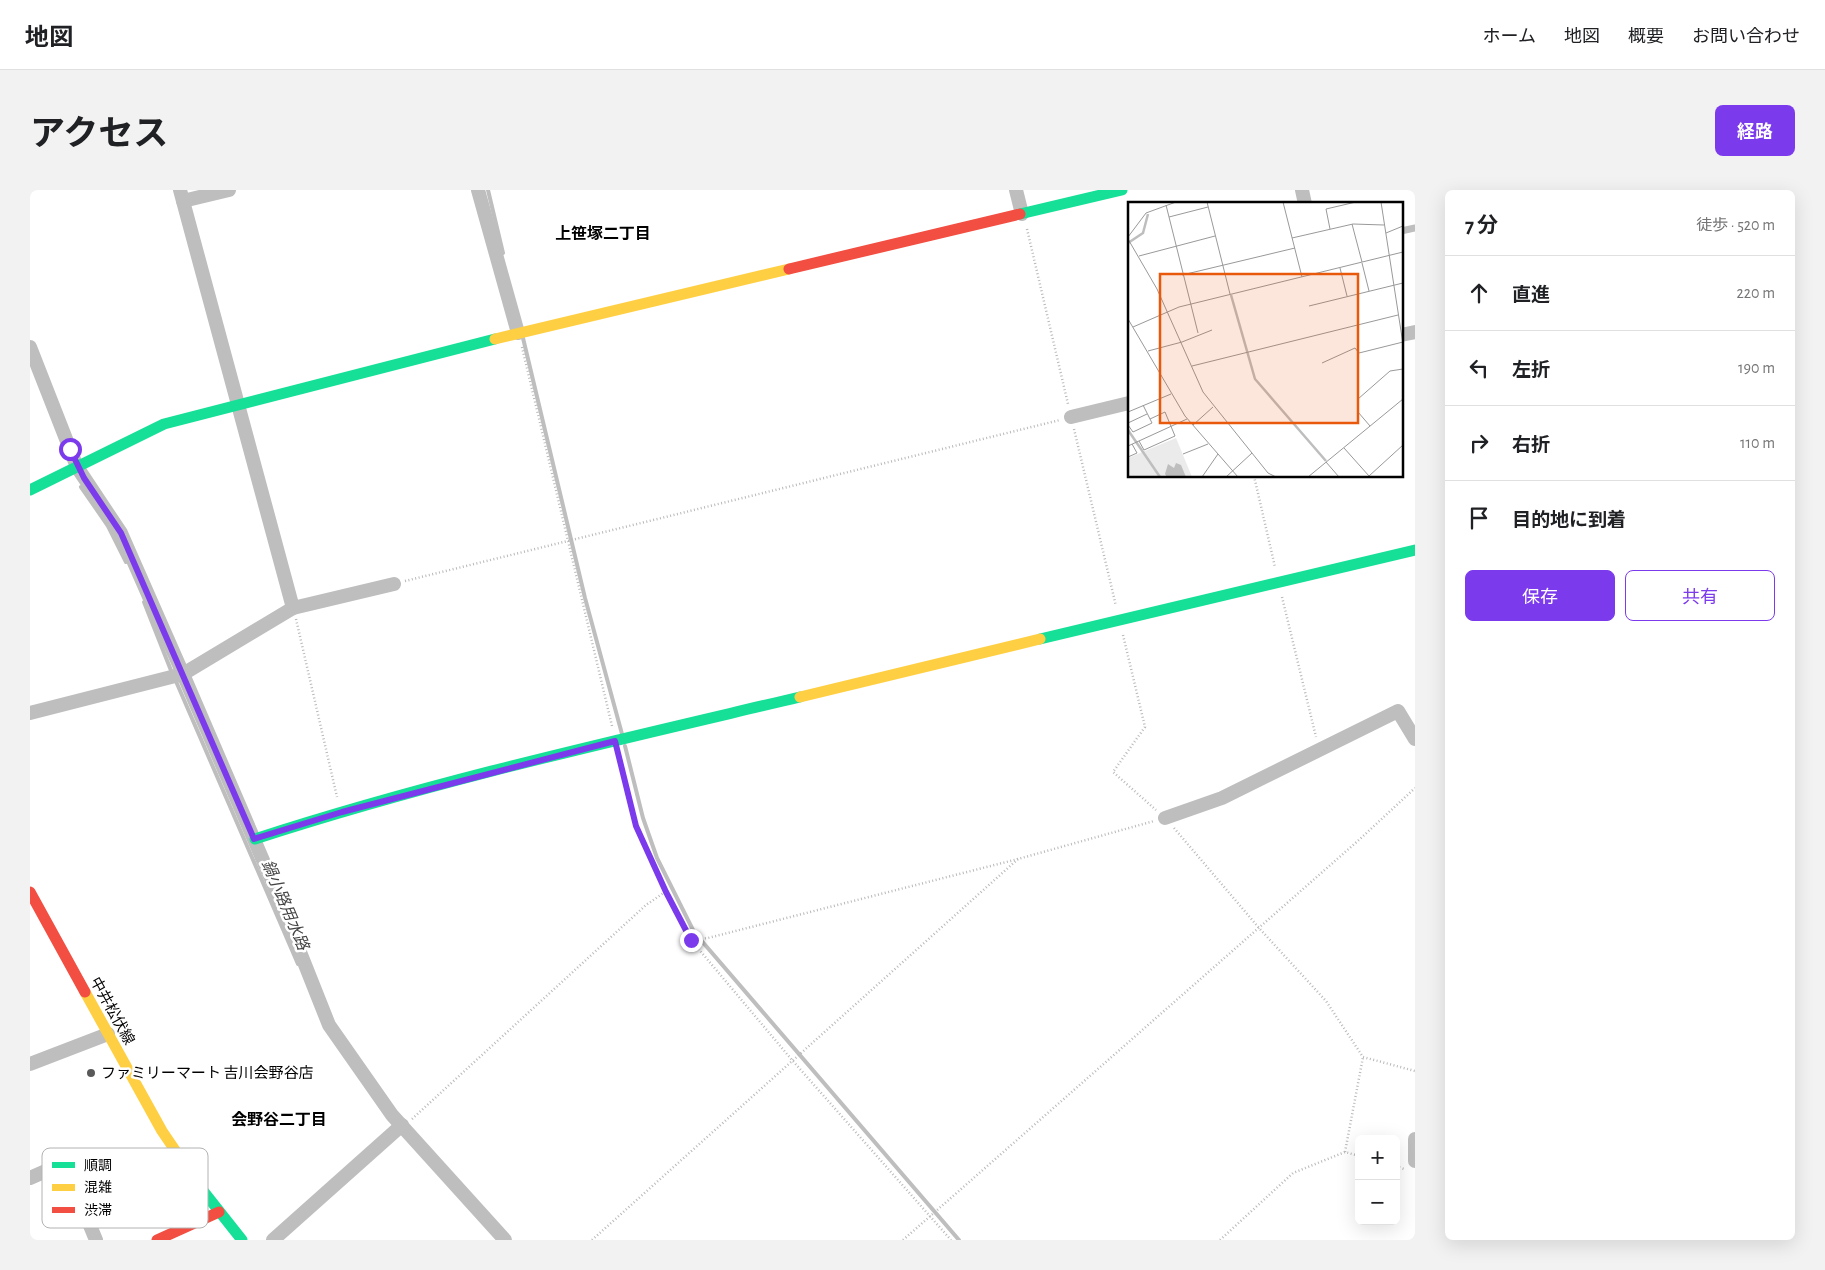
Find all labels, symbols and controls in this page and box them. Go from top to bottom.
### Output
text: 地図 [25,26,73,50]
text: ホーム [1483,28,1536,46]
text: 地図 [1564,28,1600,46]
text: 概要 [1628,28,1664,46]
text: お問い合わせ [1692,28,1800,46]
button: 経路 [1715,105,1795,156]
text: アクセス [30,117,168,152]
inset map [1128,202,1402,478]
text: 7 分 [1465,215,1498,236]
text: 徒歩 · 520 m [1696,217,1775,233]
district label: 上笹塚二丁目 [555,225,651,242]
icon: ahead [1465,279,1493,307]
text: 220 m [1737,285,1775,301]
text: 直進 [1512,286,1550,305]
icon: left [1465,354,1493,382]
text: 190 m [1738,360,1775,376]
text: 左折 [1512,361,1550,380]
icon: right [1465,429,1493,457]
text: 110 m [1740,435,1775,451]
text: 右折 [1512,436,1550,455]
route start [59,438,82,461]
icon: arrive [1465,504,1493,532]
text: 目的地に到着 [1512,511,1626,530]
button: 保存 [1465,570,1615,621]
button: 共有 [1625,570,1775,621]
water label: 鍋小路用水路 [259,857,313,954]
route end [680,929,703,952]
street label: 中井松伏線 [87,974,138,1047]
place label: ファミリーマート 吉川会野谷店 [101,1065,313,1081]
marker: ファミリーマート 吉川会野谷店 [85,1067,97,1079]
district label: 会野谷二丁目 [231,1111,327,1128]
map controls [1355,1135,1400,1225]
button: + [1355,1135,1400,1180]
legend [42,1148,208,1228]
text: 順調 [84,1159,112,1173]
text: 混雑 [84,1179,112,1195]
button: − [1355,1180,1400,1225]
text: 渋滞 [84,1203,112,1218]

